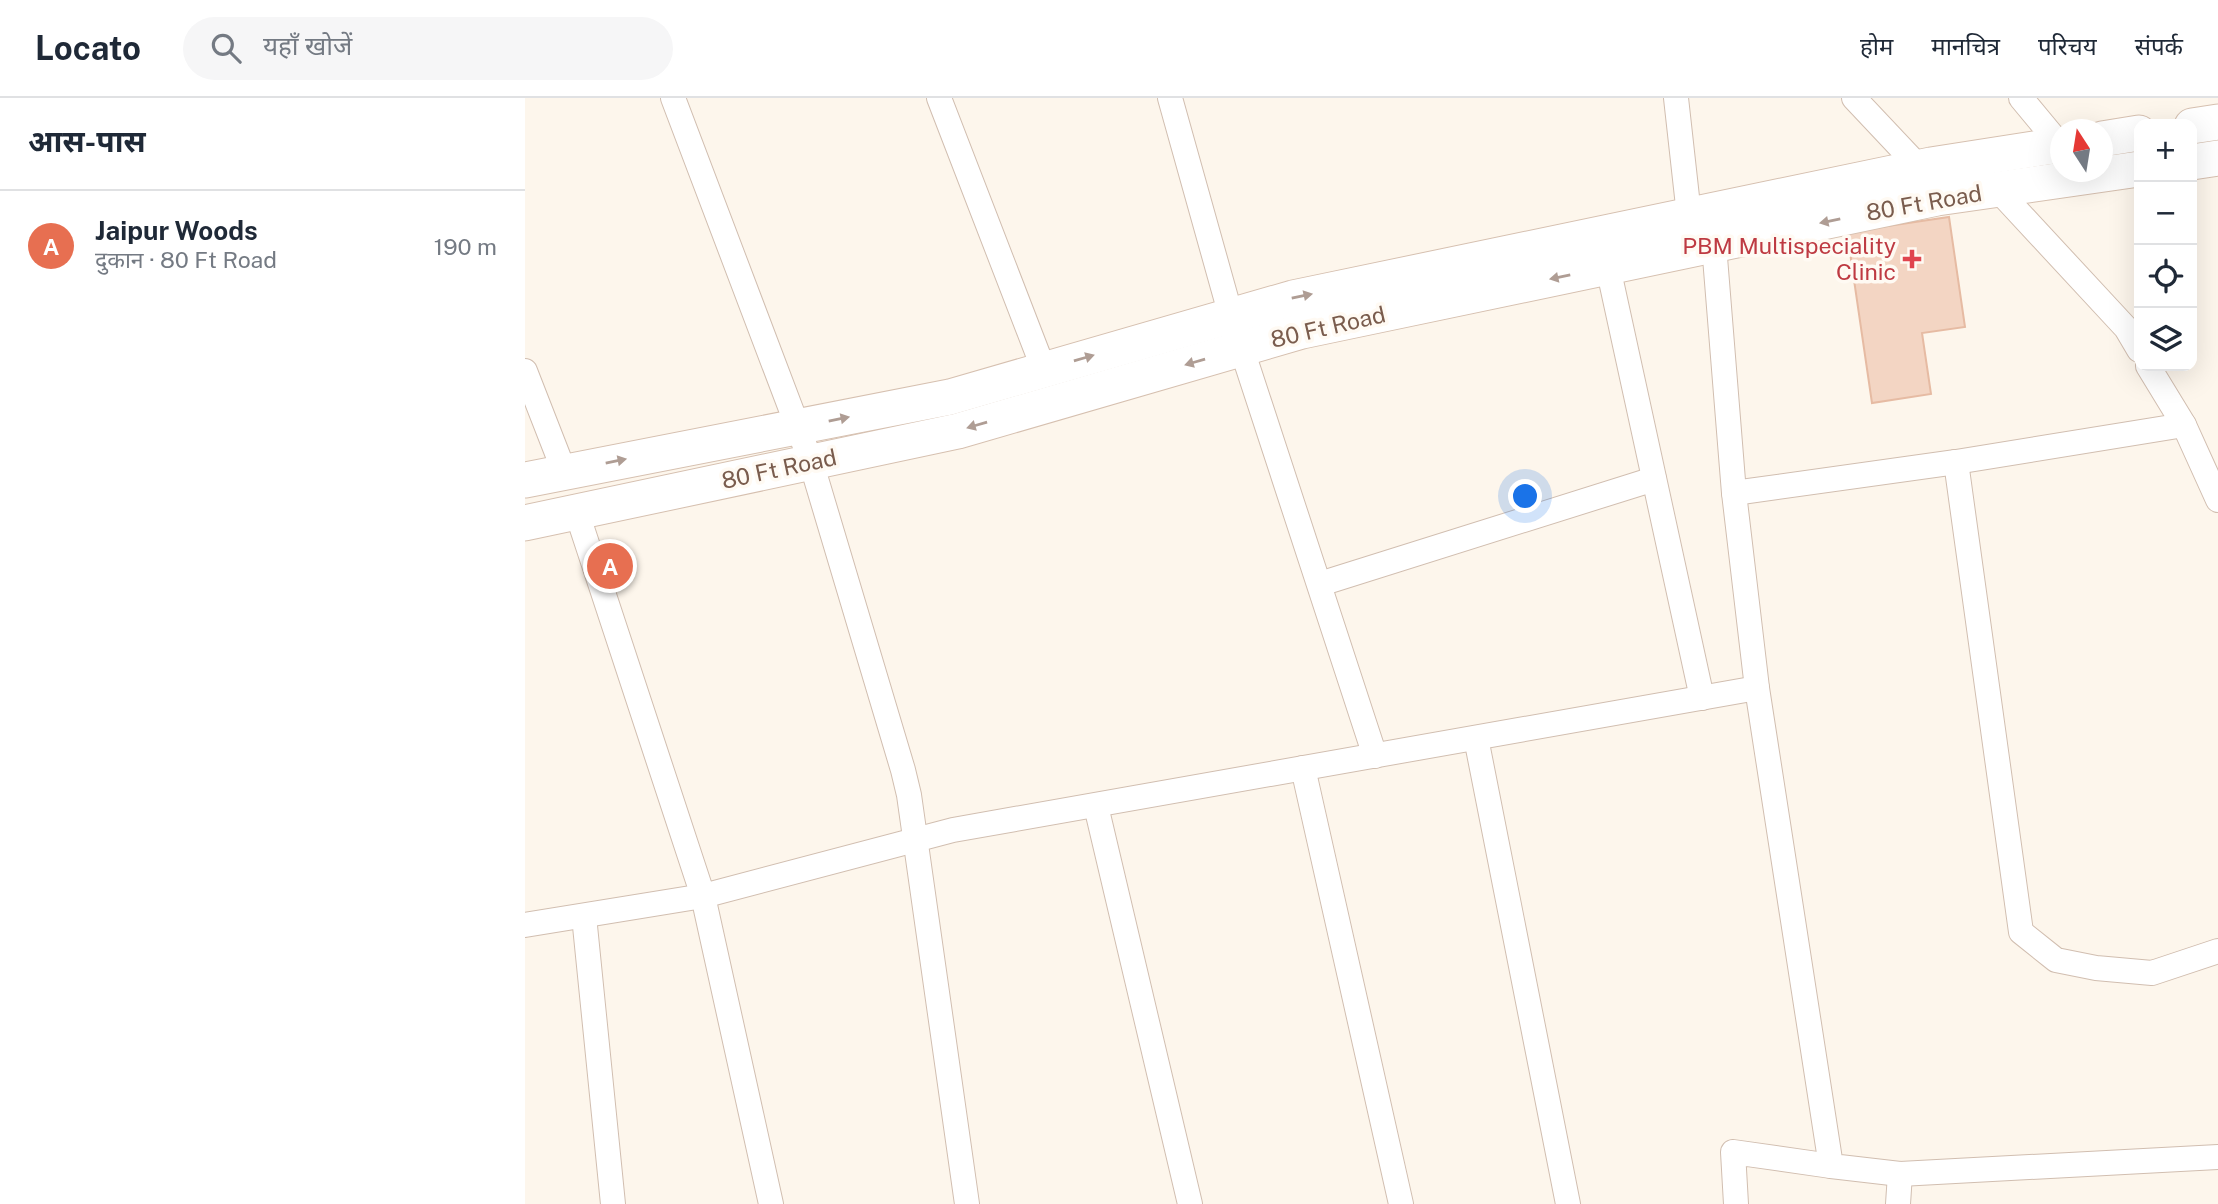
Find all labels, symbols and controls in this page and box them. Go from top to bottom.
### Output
search box [183,17,673,80]
text: Locato [35,29,141,67]
icon: search [207,29,245,67]
text: यहाँ खोजें [263,30,352,61]
text: होम [1860,32,1893,60]
text: मानचित्र [1931,32,2000,60]
text: परिचय [2038,32,2097,60]
text: संपर्क [2135,32,2183,60]
north arrow [2050,119,2113,182]
map controls [2134,119,2197,371]
button: + [2134,119,2197,182]
text: आस-पास [28,123,146,159]
street label: 80 Ft Road [1864,179,1984,226]
button: − [2134,182,2197,245]
text: Jaipur Woods [95,215,258,246]
one-way arrow [1819,215,1841,226]
place label: PBM Multispeciality Clinic [1682,232,1896,285]
text: A [43,233,59,260]
text: 190 m [434,233,497,260]
button: locate [2134,245,2197,308]
text: दुकान · 80 Ft Road [95,246,277,273]
marker: PBM Multispeciality Clinic [1902,249,1922,269]
one-way arrow [1549,272,1571,283]
one-way arrow [1291,290,1313,301]
street label: 80 Ft Road [1268,300,1388,353]
button: layers [2134,308,2197,371]
one-way arrow [1073,353,1094,363]
one-way arrow [1184,357,1205,367]
one-way arrow [828,413,850,424]
one-way arrow [966,421,987,431]
street label: 80 Ft Road [719,443,839,494]
one-way arrow [605,456,627,467]
your location [1508,479,1542,513]
pin: A [587,540,633,592]

